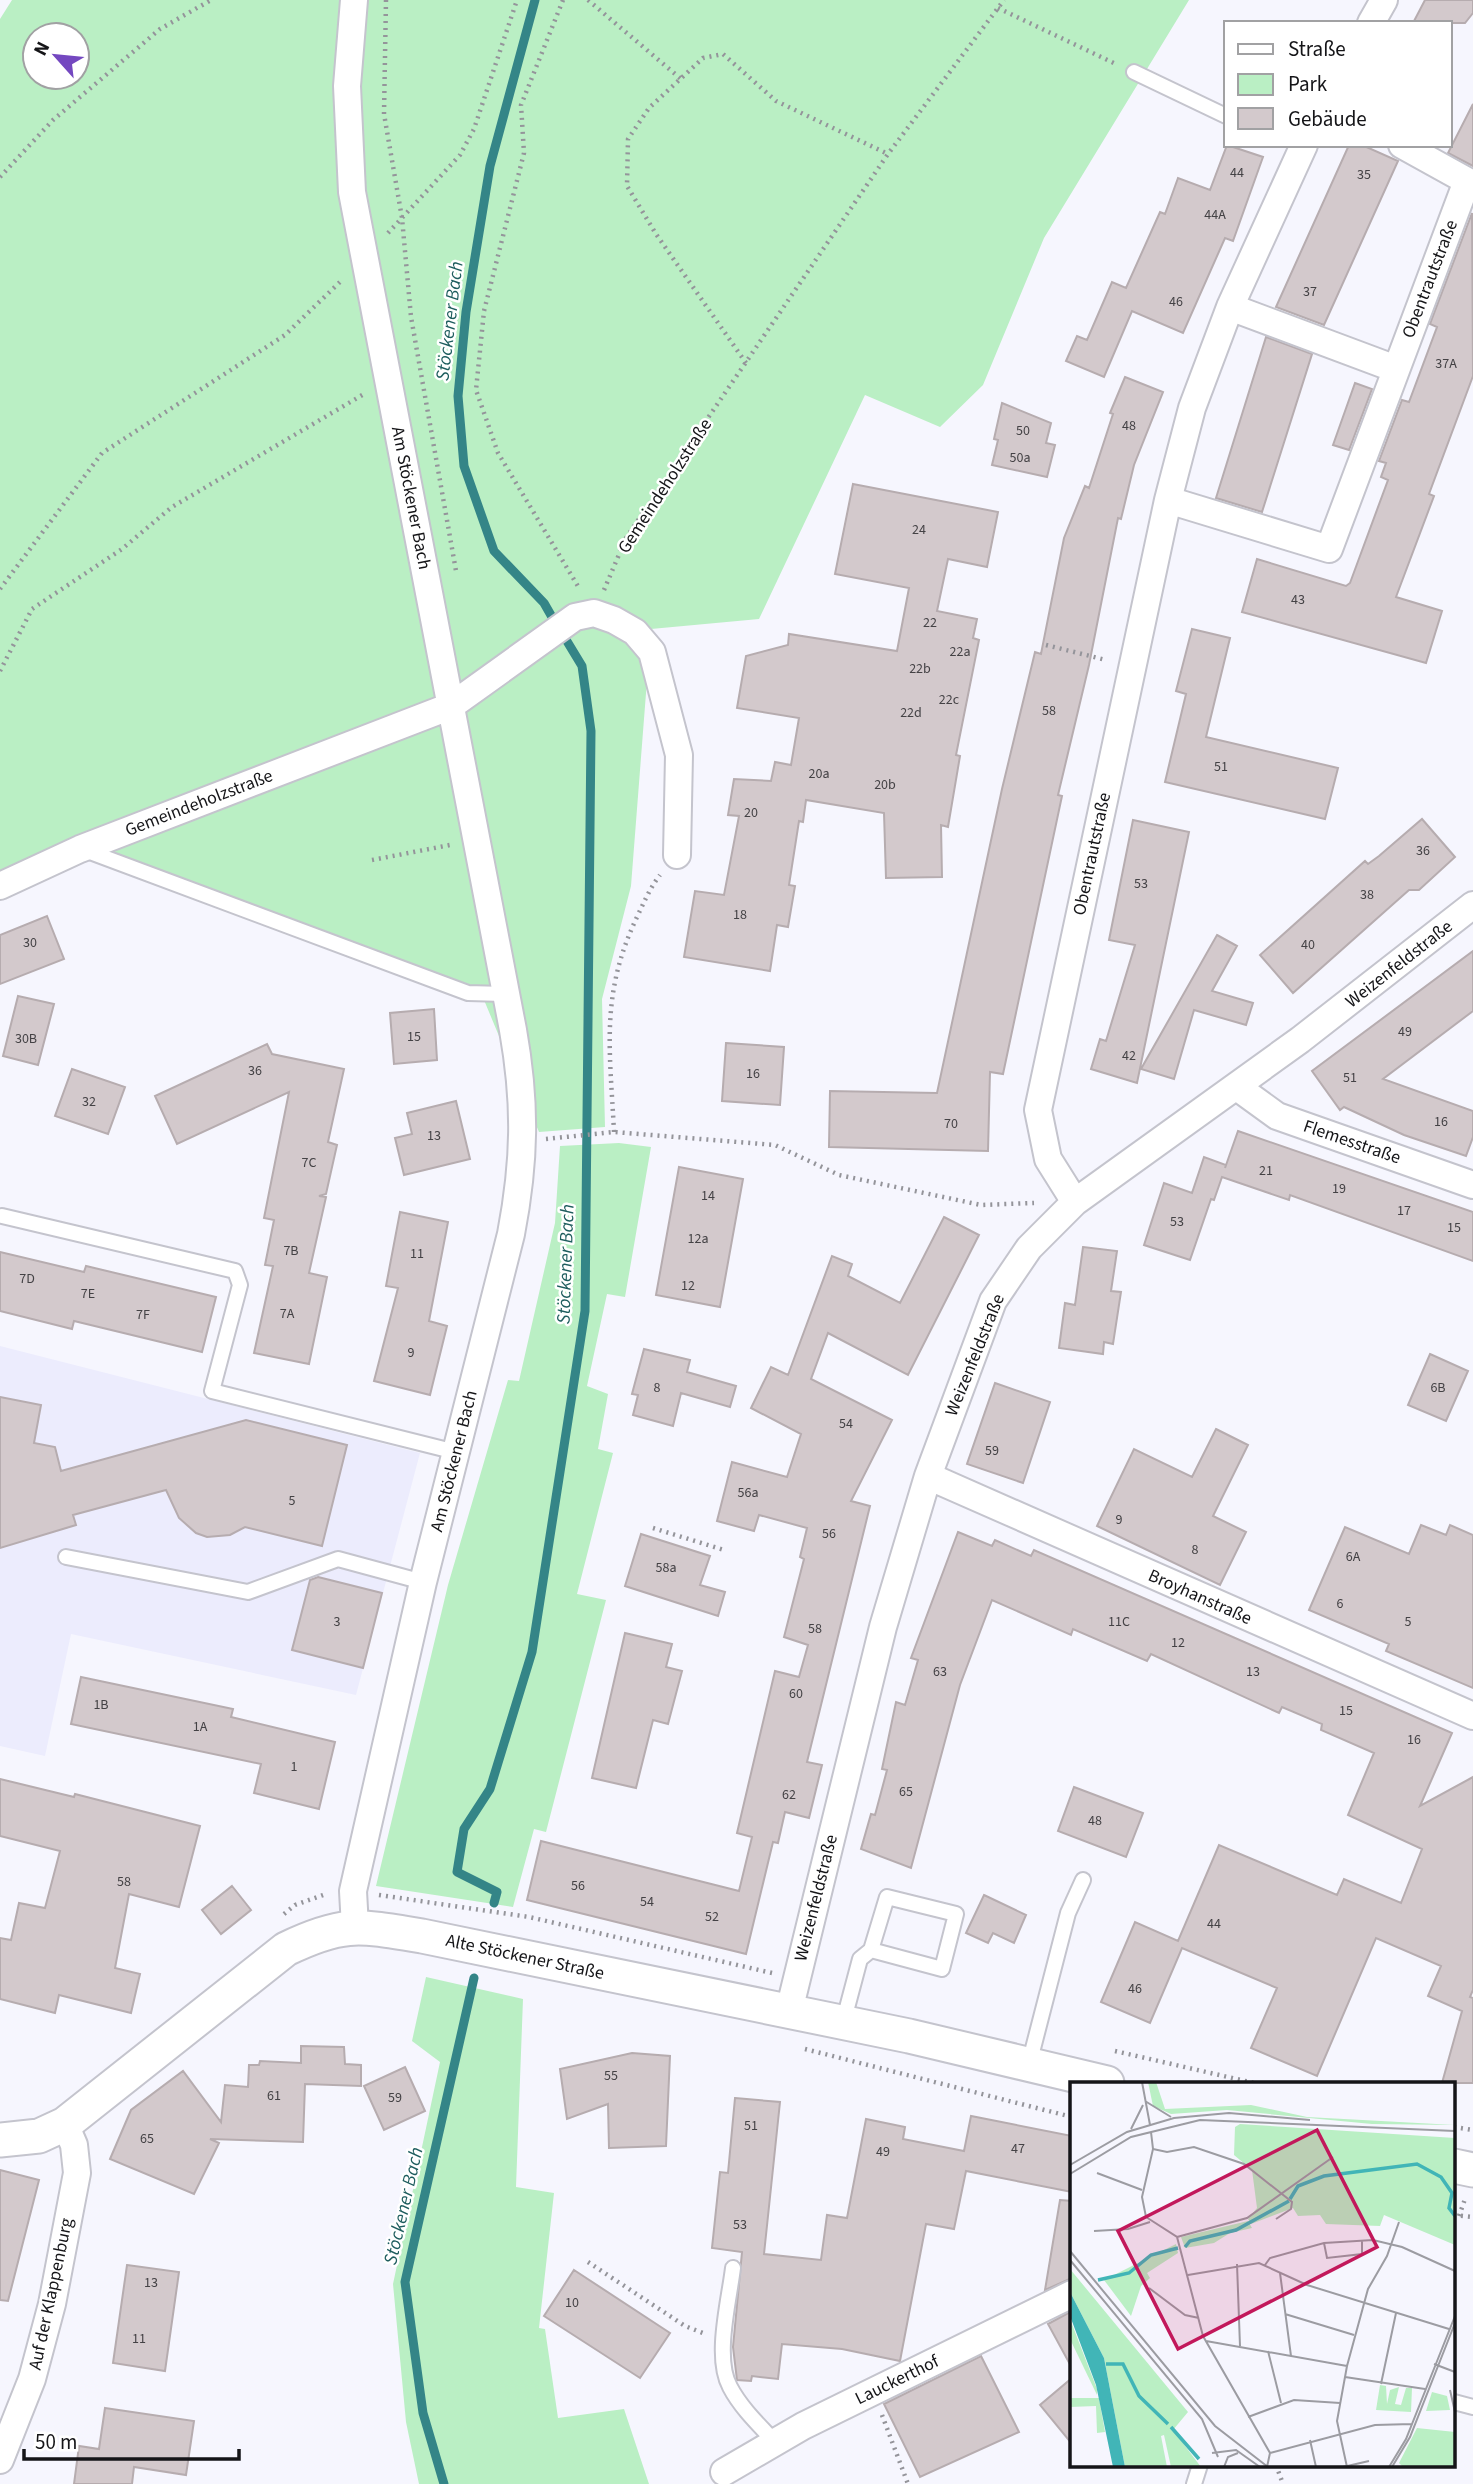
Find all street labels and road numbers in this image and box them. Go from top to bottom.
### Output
street label: Obentrautstraße [1396,216,1464,342]
street label: Gemeindeholzstraße [612,414,718,558]
street label: Am Stöckener Bach [385,424,437,572]
street label: Gemeindeholzstraße [122,763,277,843]
street label: Obentrautstraße [1067,790,1117,918]
street label: Weizenfeldstraße [1340,914,1458,1014]
street label: Flemesstraße [1300,1114,1404,1170]
street label: Weizenfeldstraße [939,1290,1011,1420]
street label: Am Stöckener Bach [424,1388,484,1534]
street label: Broyhanstraße [1144,1563,1256,1631]
street label: Weizenfeldstraße [788,1832,844,1964]
street label: Alte Stöckener Straße [444,1928,607,1986]
street label: Auf der Klappenburg [23,2216,79,2372]
street label: Lauckerthof [851,2349,944,2411]

